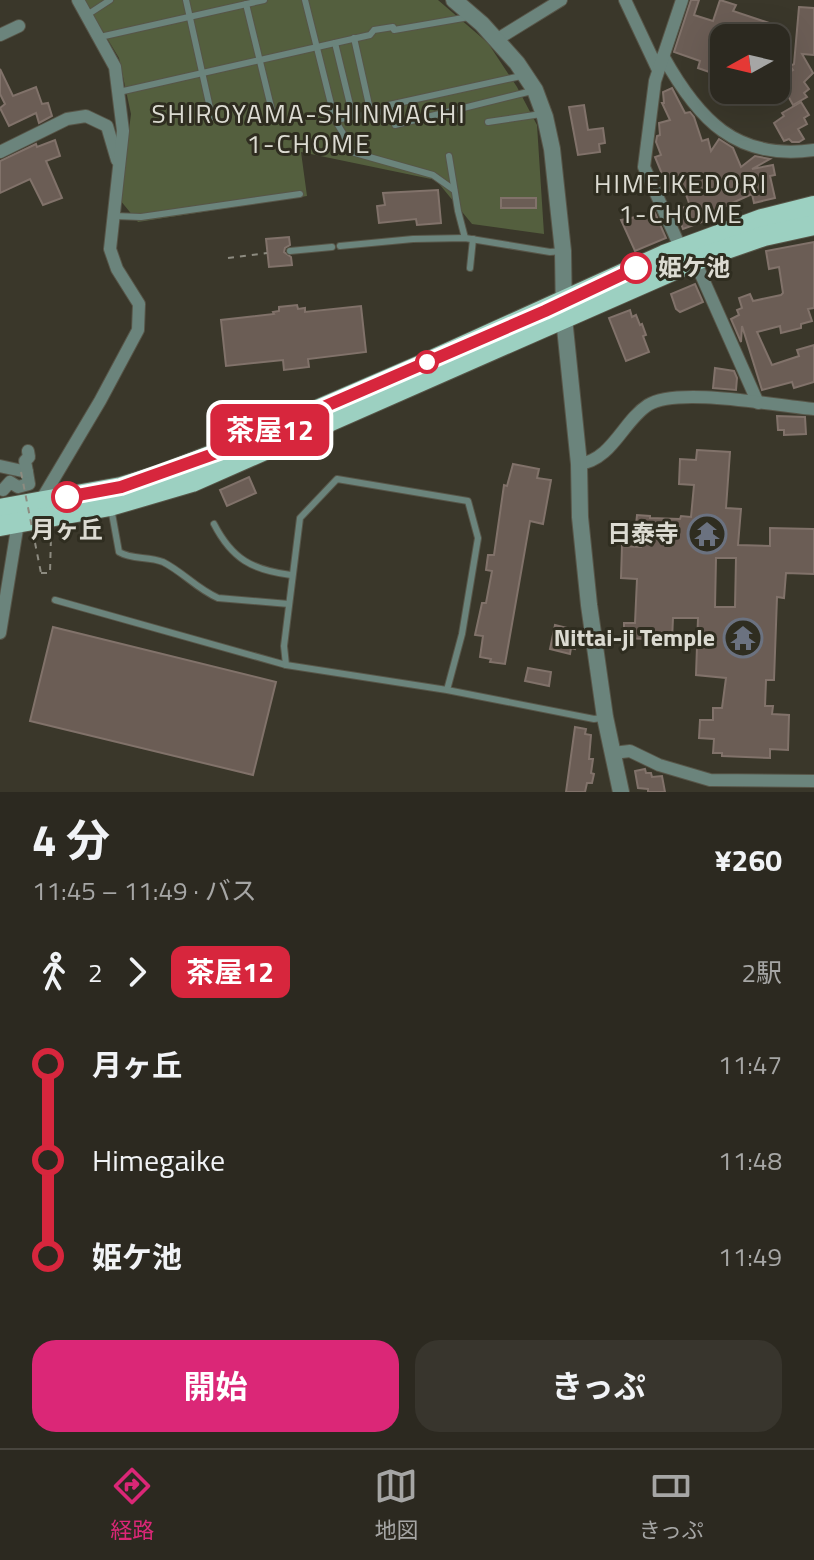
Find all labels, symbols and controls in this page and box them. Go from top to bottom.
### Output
north arrow [710,24,790,104]
map controls [710,24,790,104]
district label: SHIROYAMA-SHINMACHI 1-CHOME [151,94,467,163]
district label: HIMEIKEDORI 1-CHOME [594,164,768,233]
place label: 姫ケ池 [658,249,730,285]
marker: 姫ケ池 [621,253,651,283]
unlabelled marker [416,351,438,373]
line badge: 茶屋12 [214,404,326,456]
text: 茶屋12 [226,408,314,451]
marker: 月ヶ丘 [52,482,82,512]
place label: 月ヶ丘 [31,511,103,547]
temple icon: 日泰寺 [686,513,728,555]
place label: 日泰寺 [607,515,679,551]
temple icon: Nittai-ji Temple [722,617,764,659]
place label: Nittai-ji Temple [554,619,715,655]
text: 4 分 [32,806,110,873]
text: ¥260 [715,837,782,883]
text: 11:45 – 11:49 · バス [32,871,257,910]
icon: walk [32,950,76,994]
icon: forward [115,950,159,994]
text: 茶屋12 [187,950,274,993]
text: 2 [88,953,103,992]
text: 2駅 [741,953,782,992]
text: 月ヶ丘 [92,1042,182,1088]
text: 11:47 [718,1045,782,1084]
text: Himegaike [92,1137,225,1183]
text: 11:48 [718,1141,782,1180]
text: 姫ケ池 [92,1234,182,1280]
text: 11:49 [718,1237,782,1276]
button: 開始 [32,1340,399,1432]
button: きっぷ [415,1340,782,1432]
tab: 経路 [110,1464,154,1547]
tab: 地図 [374,1464,418,1547]
tab: きっぷ [639,1464,704,1547]

